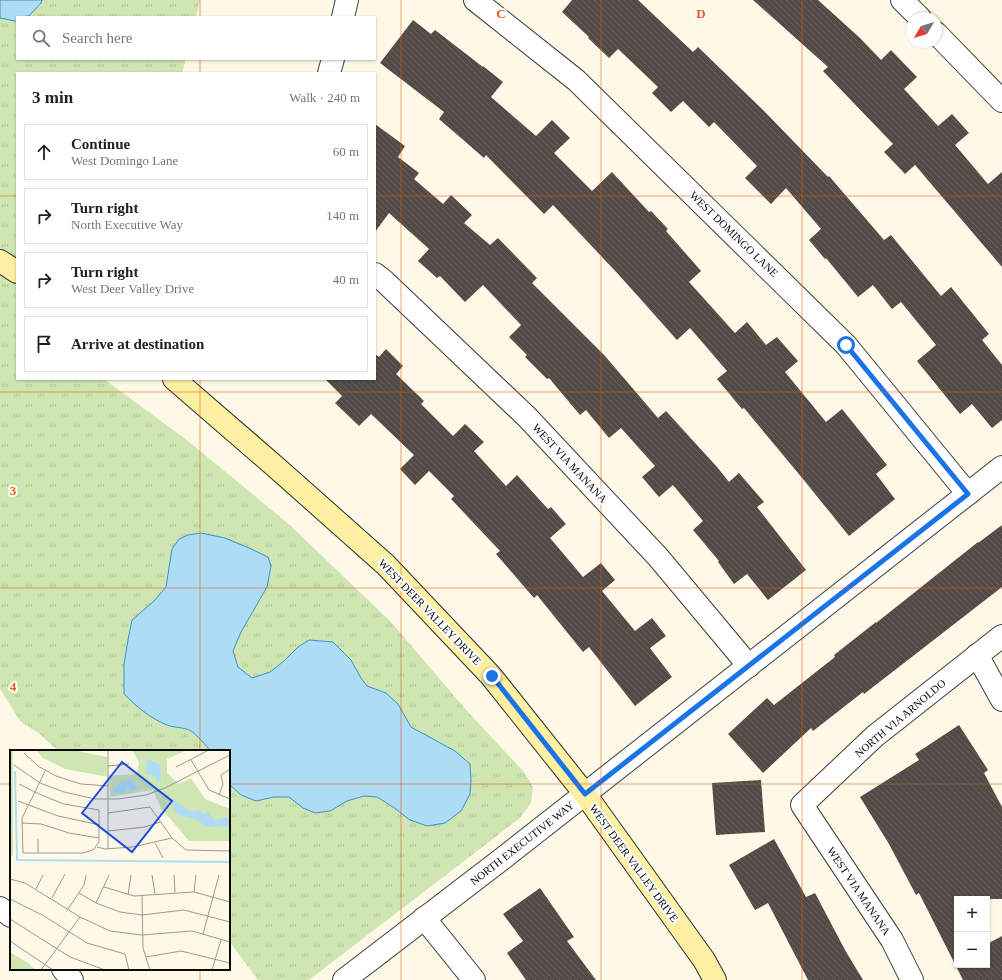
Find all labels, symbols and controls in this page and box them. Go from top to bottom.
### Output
text: C [496,6,506,21]
text: D [696,6,706,21]
north arrow [906,12,942,48]
search box [16,16,376,60]
icon: search [30,27,52,49]
text: Search here [62,30,132,46]
text: 3 min [32,88,73,107]
text: Walk · 240 m [289,90,360,105]
text: Continue [71,136,130,152]
icon: ahead [33,141,55,163]
text: 60 m [333,144,359,159]
text: West Domingo Lane [71,153,178,168]
street label: WEST DOMINGO LANE [687,189,781,279]
text: Turn right [71,200,138,216]
icon: right [33,205,55,227]
text: 140 m [326,208,359,223]
text: North Executive Way [71,217,183,232]
text: Turn right [71,264,138,280]
icon: right [33,269,55,291]
text: 40 m [333,272,359,287]
text: West Deer Valley Drive [71,281,194,296]
icon: arrive [33,333,55,355]
text: Arrive at destination [71,336,204,352]
route start [837,336,855,354]
street label: WEST VIA MANANA [530,421,610,505]
text: 3 [10,483,17,498]
street label: WEST DEER VALLEY DRIVE [376,557,484,668]
route end [483,667,501,685]
street label: NORTH VIA ARNOLDO [852,677,948,759]
text: 4 [10,679,17,694]
inset map [10,750,230,970]
street label: NORTH EXECUTIVE WAY [468,799,576,887]
street label: WEST DEER VALLEY DRIVE [587,802,681,924]
street label: WEST VIA MANANA [825,845,893,937]
map controls [954,896,990,968]
button: + [954,896,990,932]
button: − [954,932,990,968]

